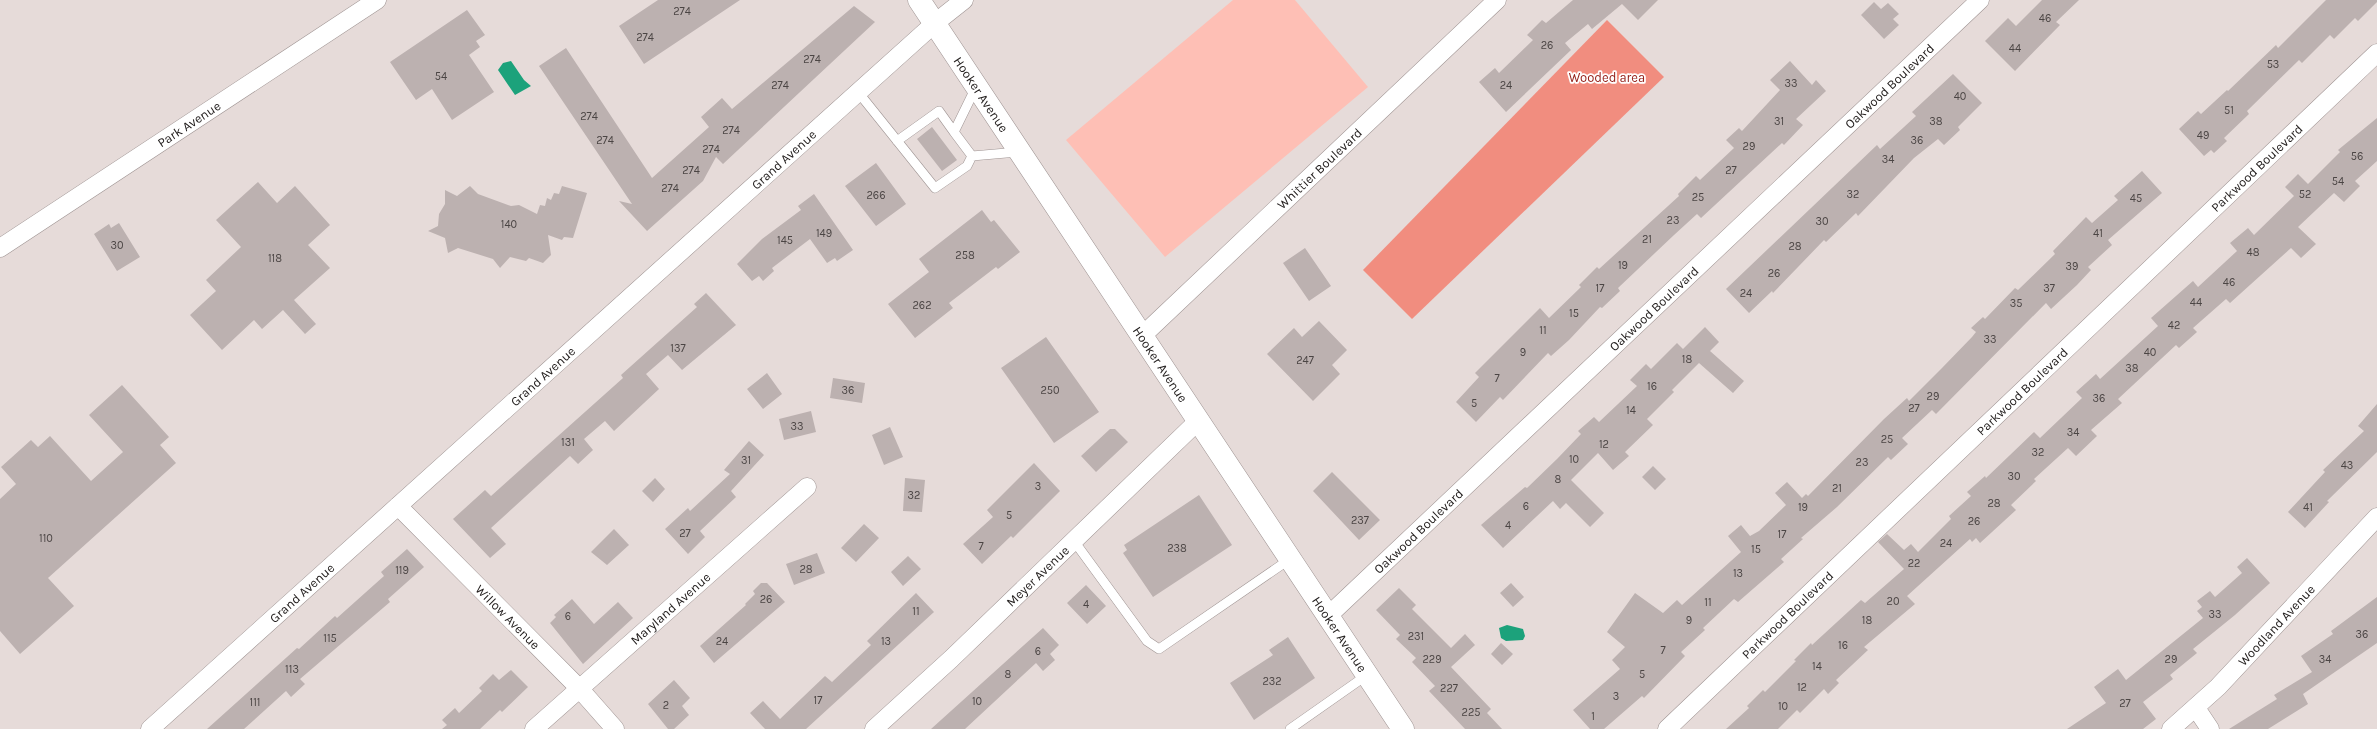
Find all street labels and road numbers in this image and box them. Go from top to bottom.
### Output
street label: Oakwood Boulevard [1842,41,1937,132]
street label: Hooker Avenue [951,54,1012,135]
street label: Park Avenue [155,98,224,150]
street label: Parkwood Boulevard [2208,121,2306,215]
street label: Whittier Boulevard [1274,125,1365,212]
street label: Grand Avenue [748,127,819,193]
street label: Oakwood Boulevard [1606,263,1702,354]
street label: Hooker Avenue [1130,324,1191,405]
street label: Grand Avenue [508,343,579,409]
street label: Parkwood Boulevard [1973,345,2071,438]
street label: Oakwood Boulevard [1371,486,1466,577]
street label: Meyer Avenue [1003,542,1072,610]
street label: Grand Avenue [267,560,338,626]
street label: Parkwood Boulevard [1739,568,1836,662]
street label: Maryland Avenue [628,569,714,648]
street label: Willow Avenue [472,581,543,653]
street label: Woodland Avenue [2235,581,2318,669]
street label: Hooker Avenue [1309,594,1370,675]

